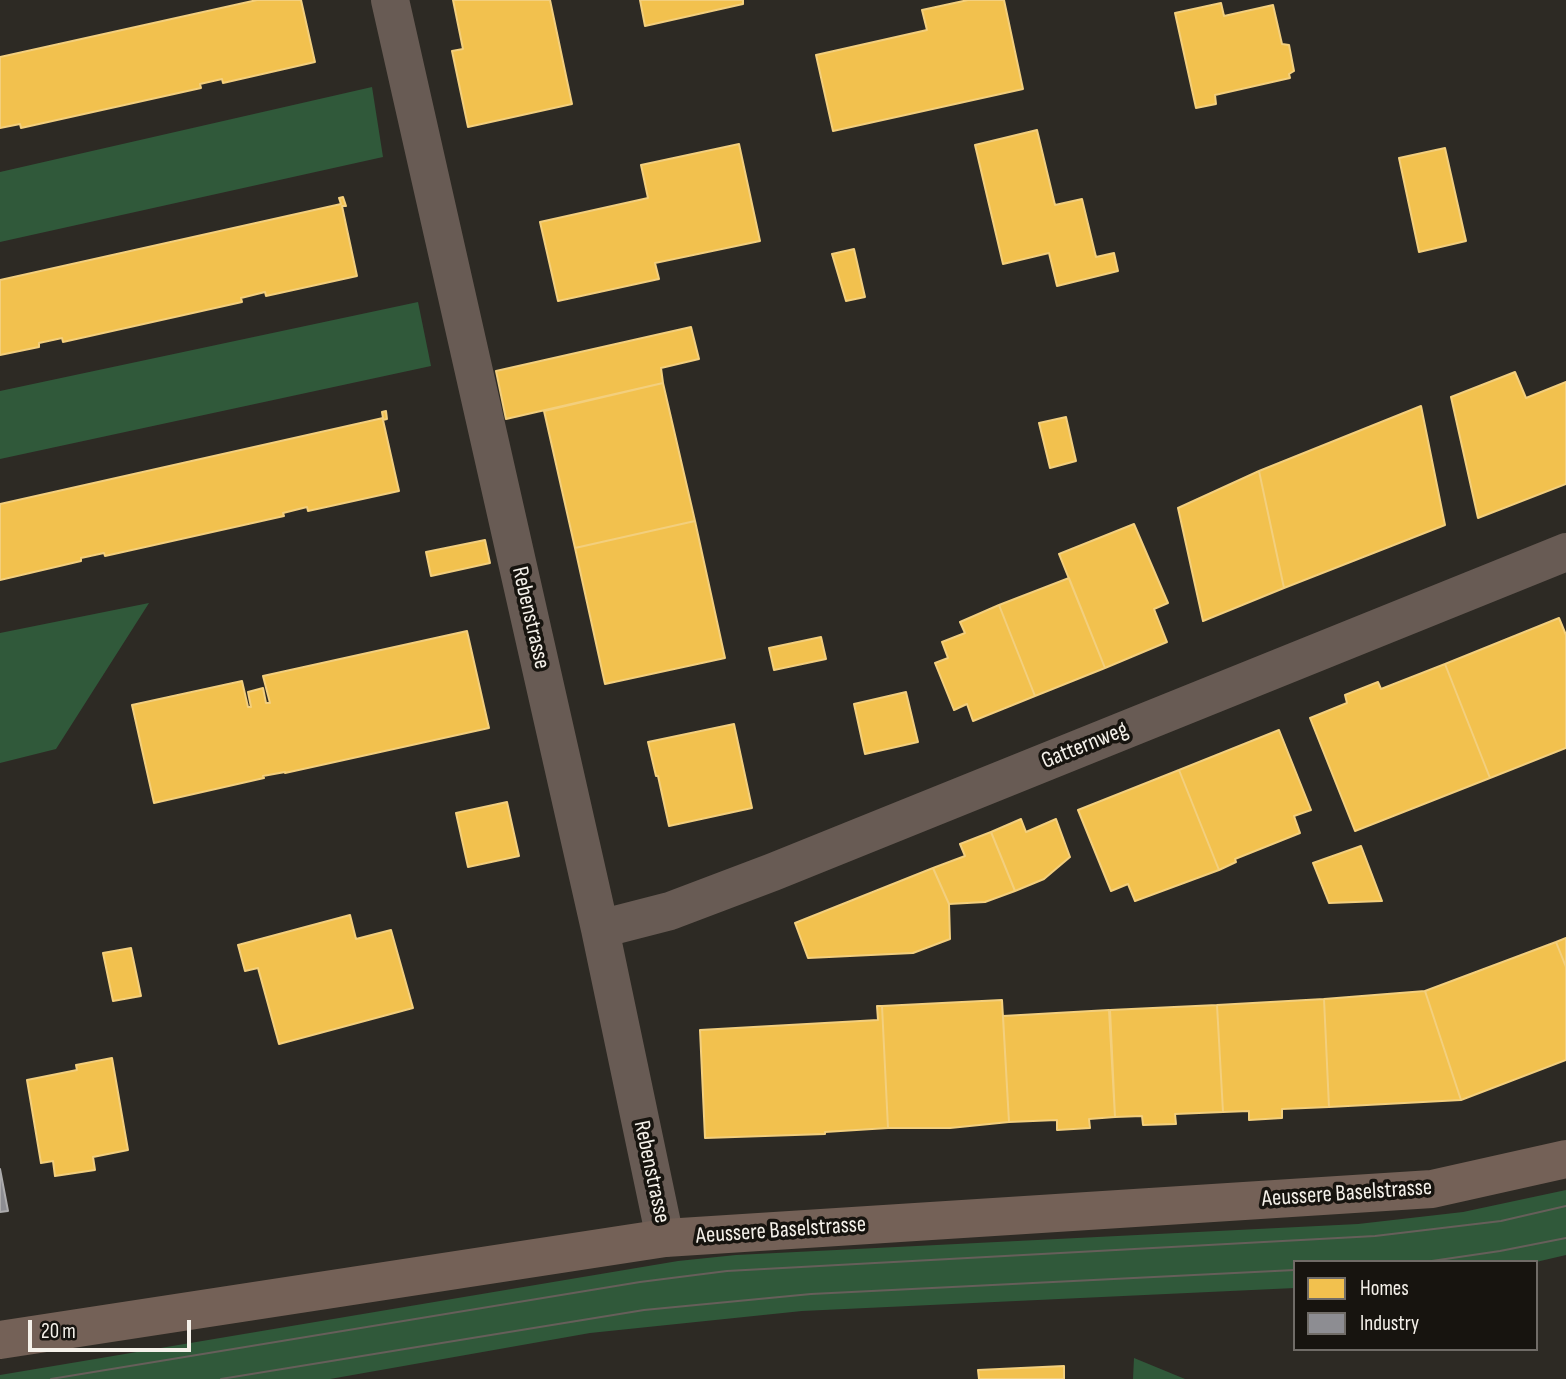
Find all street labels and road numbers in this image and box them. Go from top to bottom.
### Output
street label: Rebenstrasse [505,564,555,672]
street label: Gatternweg [1038,716,1132,776]
street label: Rebenstrasse [627,1118,675,1226]
street label: Aeussere Baselstrasse [1261,1174,1433,1214]
street label: Aeussere Baselstrasse [695,1211,867,1251]

